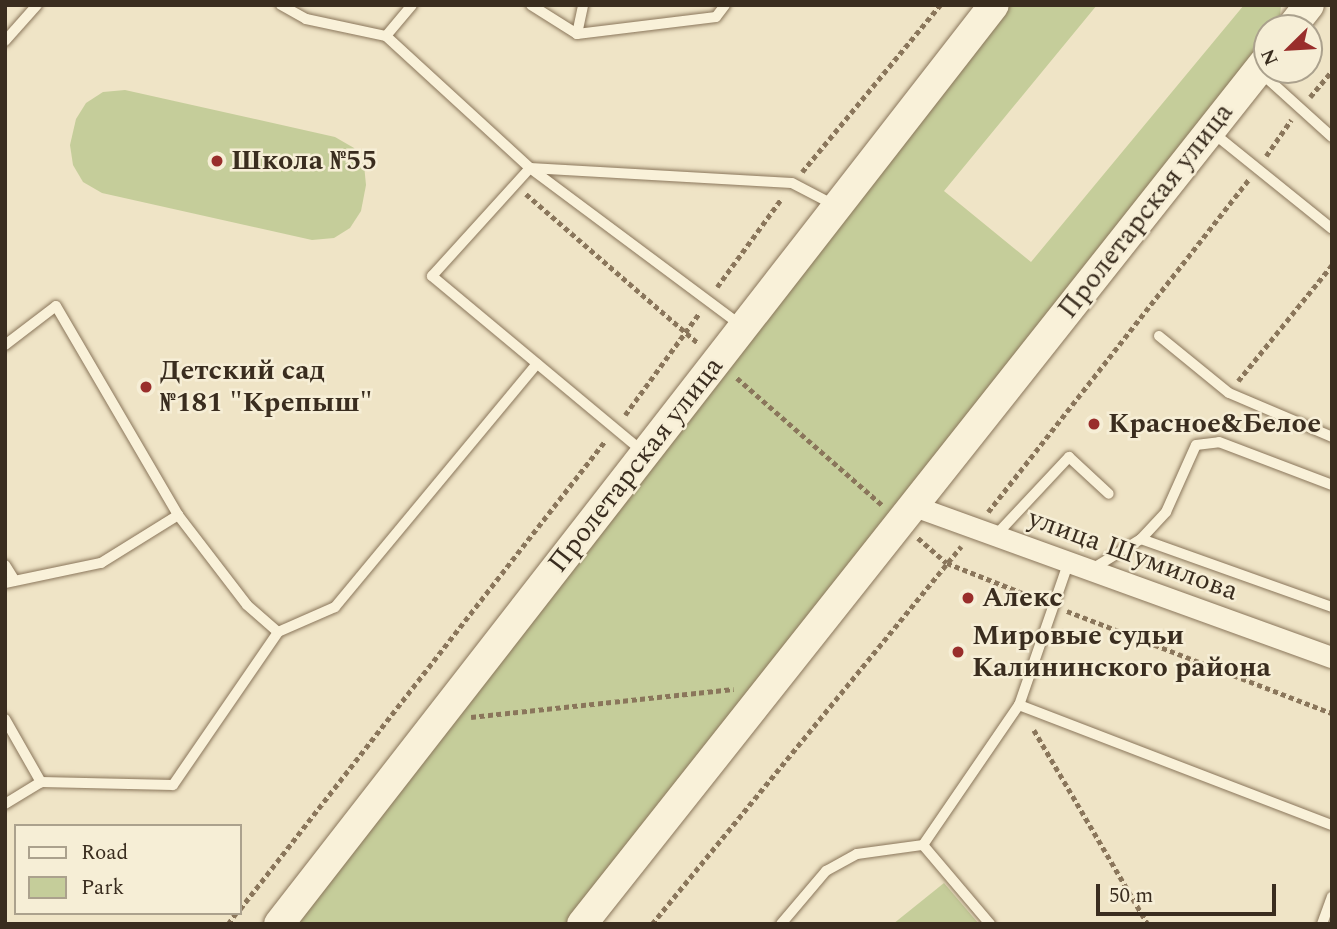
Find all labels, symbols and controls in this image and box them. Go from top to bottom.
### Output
north arrow [1253,14,1323,84]
text: N [1254,44,1287,70]
street label: Пролетарская улица [1051,96,1241,326]
place label: Школа №55 [231,144,377,178]
marker: Школа №55 [209,153,225,169]
street label: Пролетарская улица [541,350,731,580]
place label: Детский сад №181 "Крепыш" [160,354,372,420]
marker: Детский сад №181 "Крепыш" [138,379,154,395]
place label: Красное&Белое [1108,407,1321,441]
marker: Красное&Белое [1086,416,1102,432]
street label: улица Шумилова [1023,501,1243,609]
place label: Алекс [982,581,1063,615]
marker: Алекс [960,590,976,606]
place label: Мировые судьи Калининского района [972,619,1271,685]
marker: Мировые судьи Калининского района [950,644,966,660]
legend [14,824,242,915]
text: Road [81,837,128,869]
scale bar [1099,870,1279,914]
text: Park [81,872,124,904]
text: 50 m [1109,880,1153,912]

